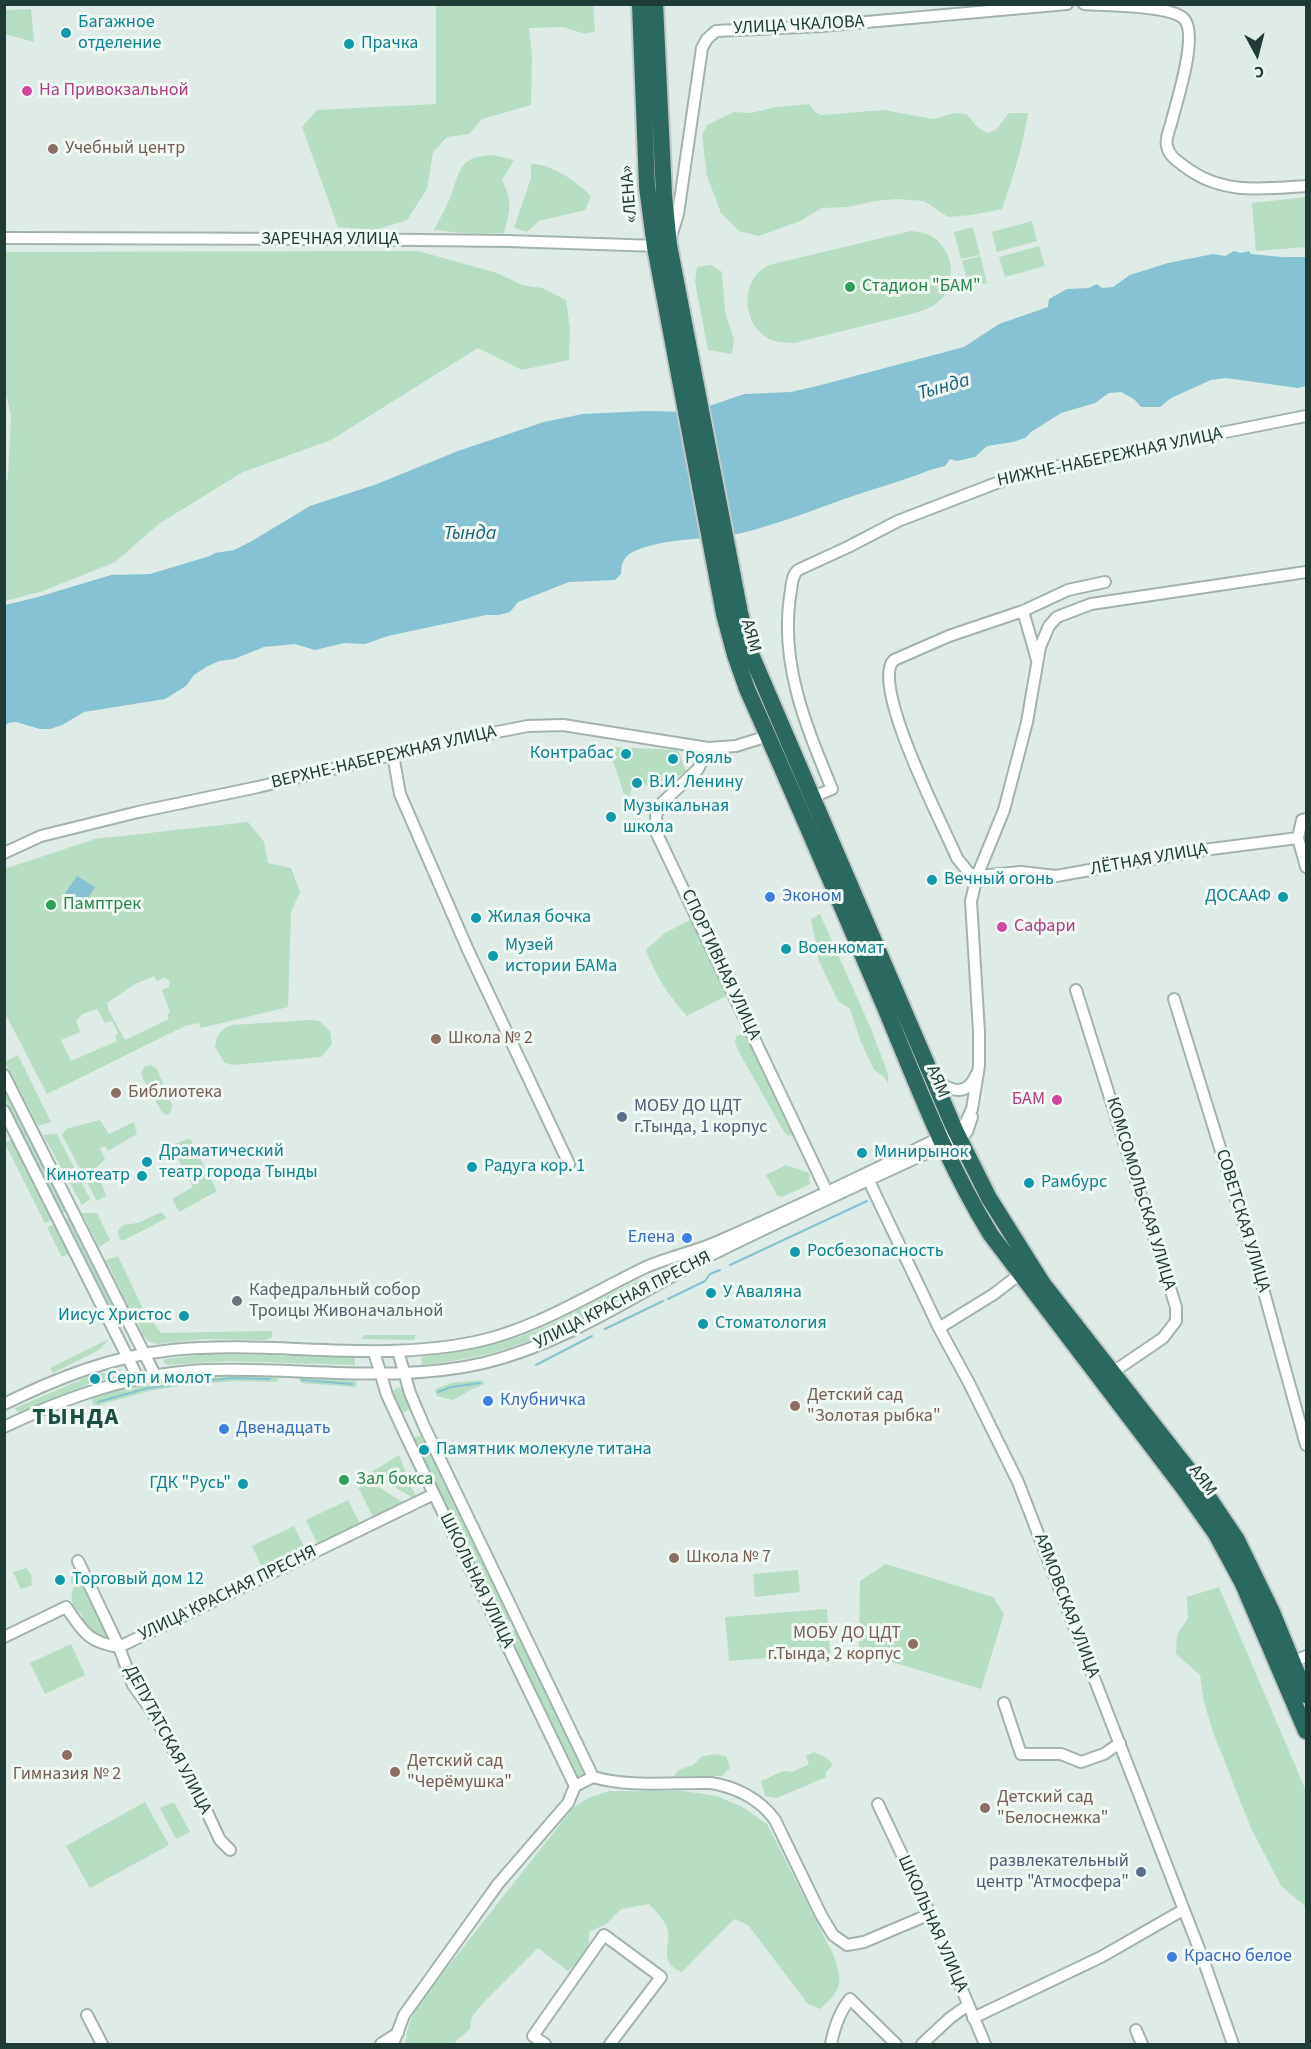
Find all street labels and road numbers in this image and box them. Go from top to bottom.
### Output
street label: УЛИЦА ЧКАЛОВА [733,12,865,40]
street label: «ЛЕНА» [617,164,643,224]
street label: ЗАРЕЧНАЯ УЛИЦА [261,229,399,251]
street label: НИЖНЕ-НАБЕРЕЖНАЯ УЛИЦА [995,424,1225,492]
street label: АЯМ [735,617,765,655]
street label: ВЕРХНЕ-НАБЕРЕЖНАЯ УЛИЦА [269,722,499,794]
street label: ЛЁТНАЯ УЛИЦА [1089,839,1209,881]
street label: СПОРТИВНАЯ УЛИЦА [676,886,764,1044]
street label: АЯМ [921,1062,953,1102]
street label: КОМСОМОЛЬСКАЯ УЛИЦА [1100,1095,1180,1293]
street label: СОВЕТСКАЯ УЛИЦА [1210,1147,1274,1295]
street label: УЛИЦА КРАСНАЯ ПРЕСНЯ [531,1247,715,1355]
street label: АЯМ [1183,1461,1221,1501]
street label: ШКОЛЬНАЯ УЛИЦА [434,1510,518,1652]
street label: АЯМОВСКАЯ УЛИЦА [1028,1531,1104,1681]
street label: УЛИЦА КРАСНАЯ ПРЕСНЯ [136,1542,320,1646]
street label: ДЕПУТАТСКАЯ УЛИЦА [119,1662,215,1818]
street label: ШКОЛЬНАЯ УЛИЦА [892,1852,972,1996]

